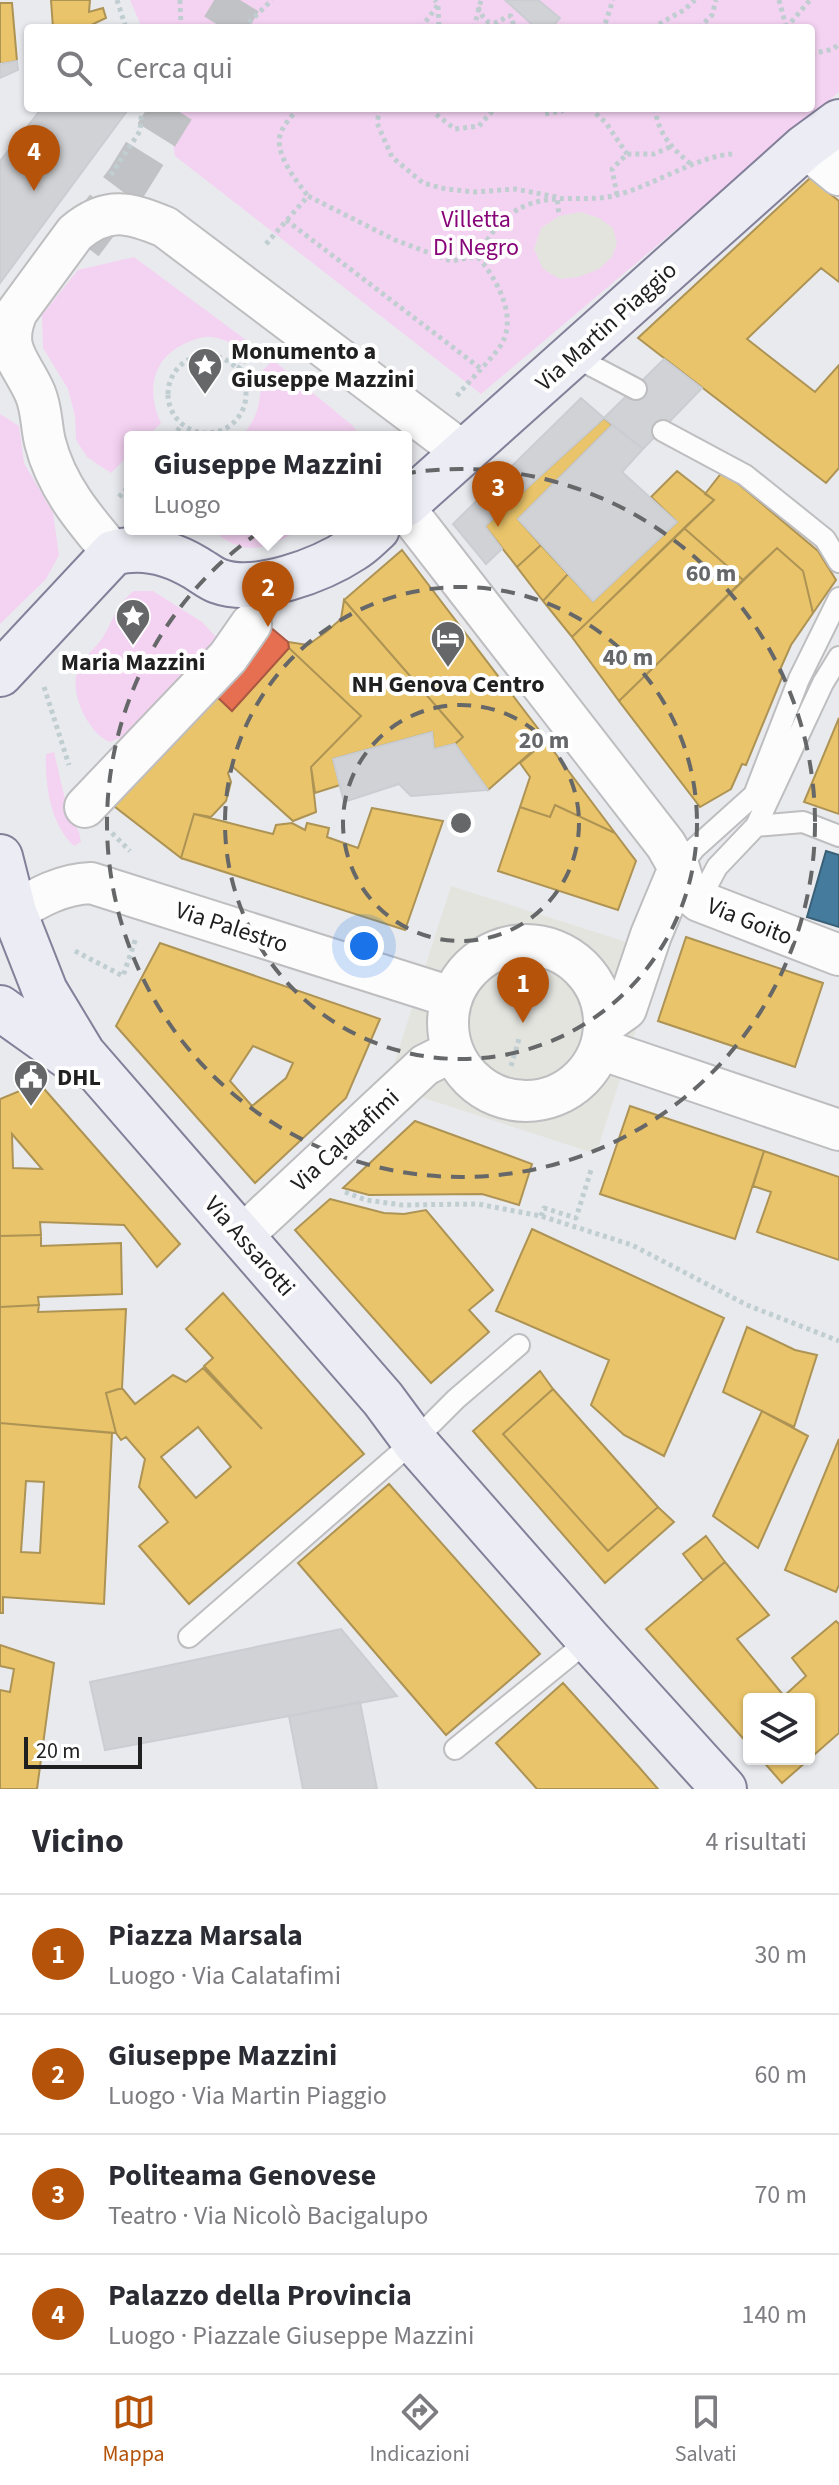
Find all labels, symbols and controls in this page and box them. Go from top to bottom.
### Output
search box [24,24,815,112]
icon: search [52,46,96,90]
text: Cerca qui [116,47,233,90]
pin: 4 [8,125,60,191]
park label: Villetta Di Negro [433,202,519,265]
street label: Via Martin Piaggio [528,253,685,399]
place label: Monumento a Giuseppe Mazzini [231,334,414,397]
place icon: Monumento a Giuseppe Mazzini [186,346,224,396]
popup [124,431,412,535]
text: Giuseppe Mazzini [153,443,383,486]
pin: 3 [472,461,524,527]
text: Luogo [153,486,221,523]
text: 60 m [686,556,736,591]
pin: 2 [242,561,294,627]
place icon: Maria Mazzini [114,597,152,647]
hotel icon: NH Genova Centro [429,619,467,669]
text: 40 m [603,640,653,675]
place label: Maria Mazzini [61,645,205,680]
place label: NH Genova Centro [351,667,545,702]
text: 20 m [519,723,569,758]
centre of rings [447,809,475,837]
street label: Via Goito [702,888,798,954]
street label: Via Palestro [171,893,293,962]
your location [344,926,384,966]
pin: 1 [497,957,549,1023]
public building icon: DHL [12,1058,50,1108]
place label: DHL [57,1060,101,1095]
street label: Via Calatafimi [283,1081,407,1200]
street label: Via Assarotti [196,1188,303,1304]
map controls [743,1693,815,1765]
button: layers [743,1693,815,1765]
scale bar [24,1733,142,1769]
text: 20 m [36,1735,81,1767]
text: Vicino [32,1817,124,1866]
text: 4 risultati [706,1823,807,1860]
text: Piazza Marsala [108,1914,303,1957]
text: 1 [51,1936,65,1973]
text: 30 m [754,1936,807,1973]
text: Luogo · Via Calatafimi [108,1957,341,1994]
text: Giuseppe Mazzini [108,2034,337,2077]
text: 2 [51,2056,65,2093]
text: 60 m [754,2056,807,2093]
text: Luogo · Via Martin Piaggio [108,2077,387,2114]
text: Politeama Genovese [108,2154,376,2197]
text: 3 [51,2176,65,2213]
text: 70 m [754,2176,807,2213]
text: Teatro · Via Nicolò Bacigalupo [108,2197,428,2234]
text: Palazzo della Provincia [108,2274,412,2317]
text: 4 [51,2296,65,2333]
text: 140 m [741,2296,807,2333]
text: Luogo · Piazzale Giuseppe Mazzini [108,2317,474,2354]
tab: Mappa [102,2390,165,2470]
tab: Indicazioni [369,2390,470,2470]
tab: Salvati [675,2390,737,2470]

